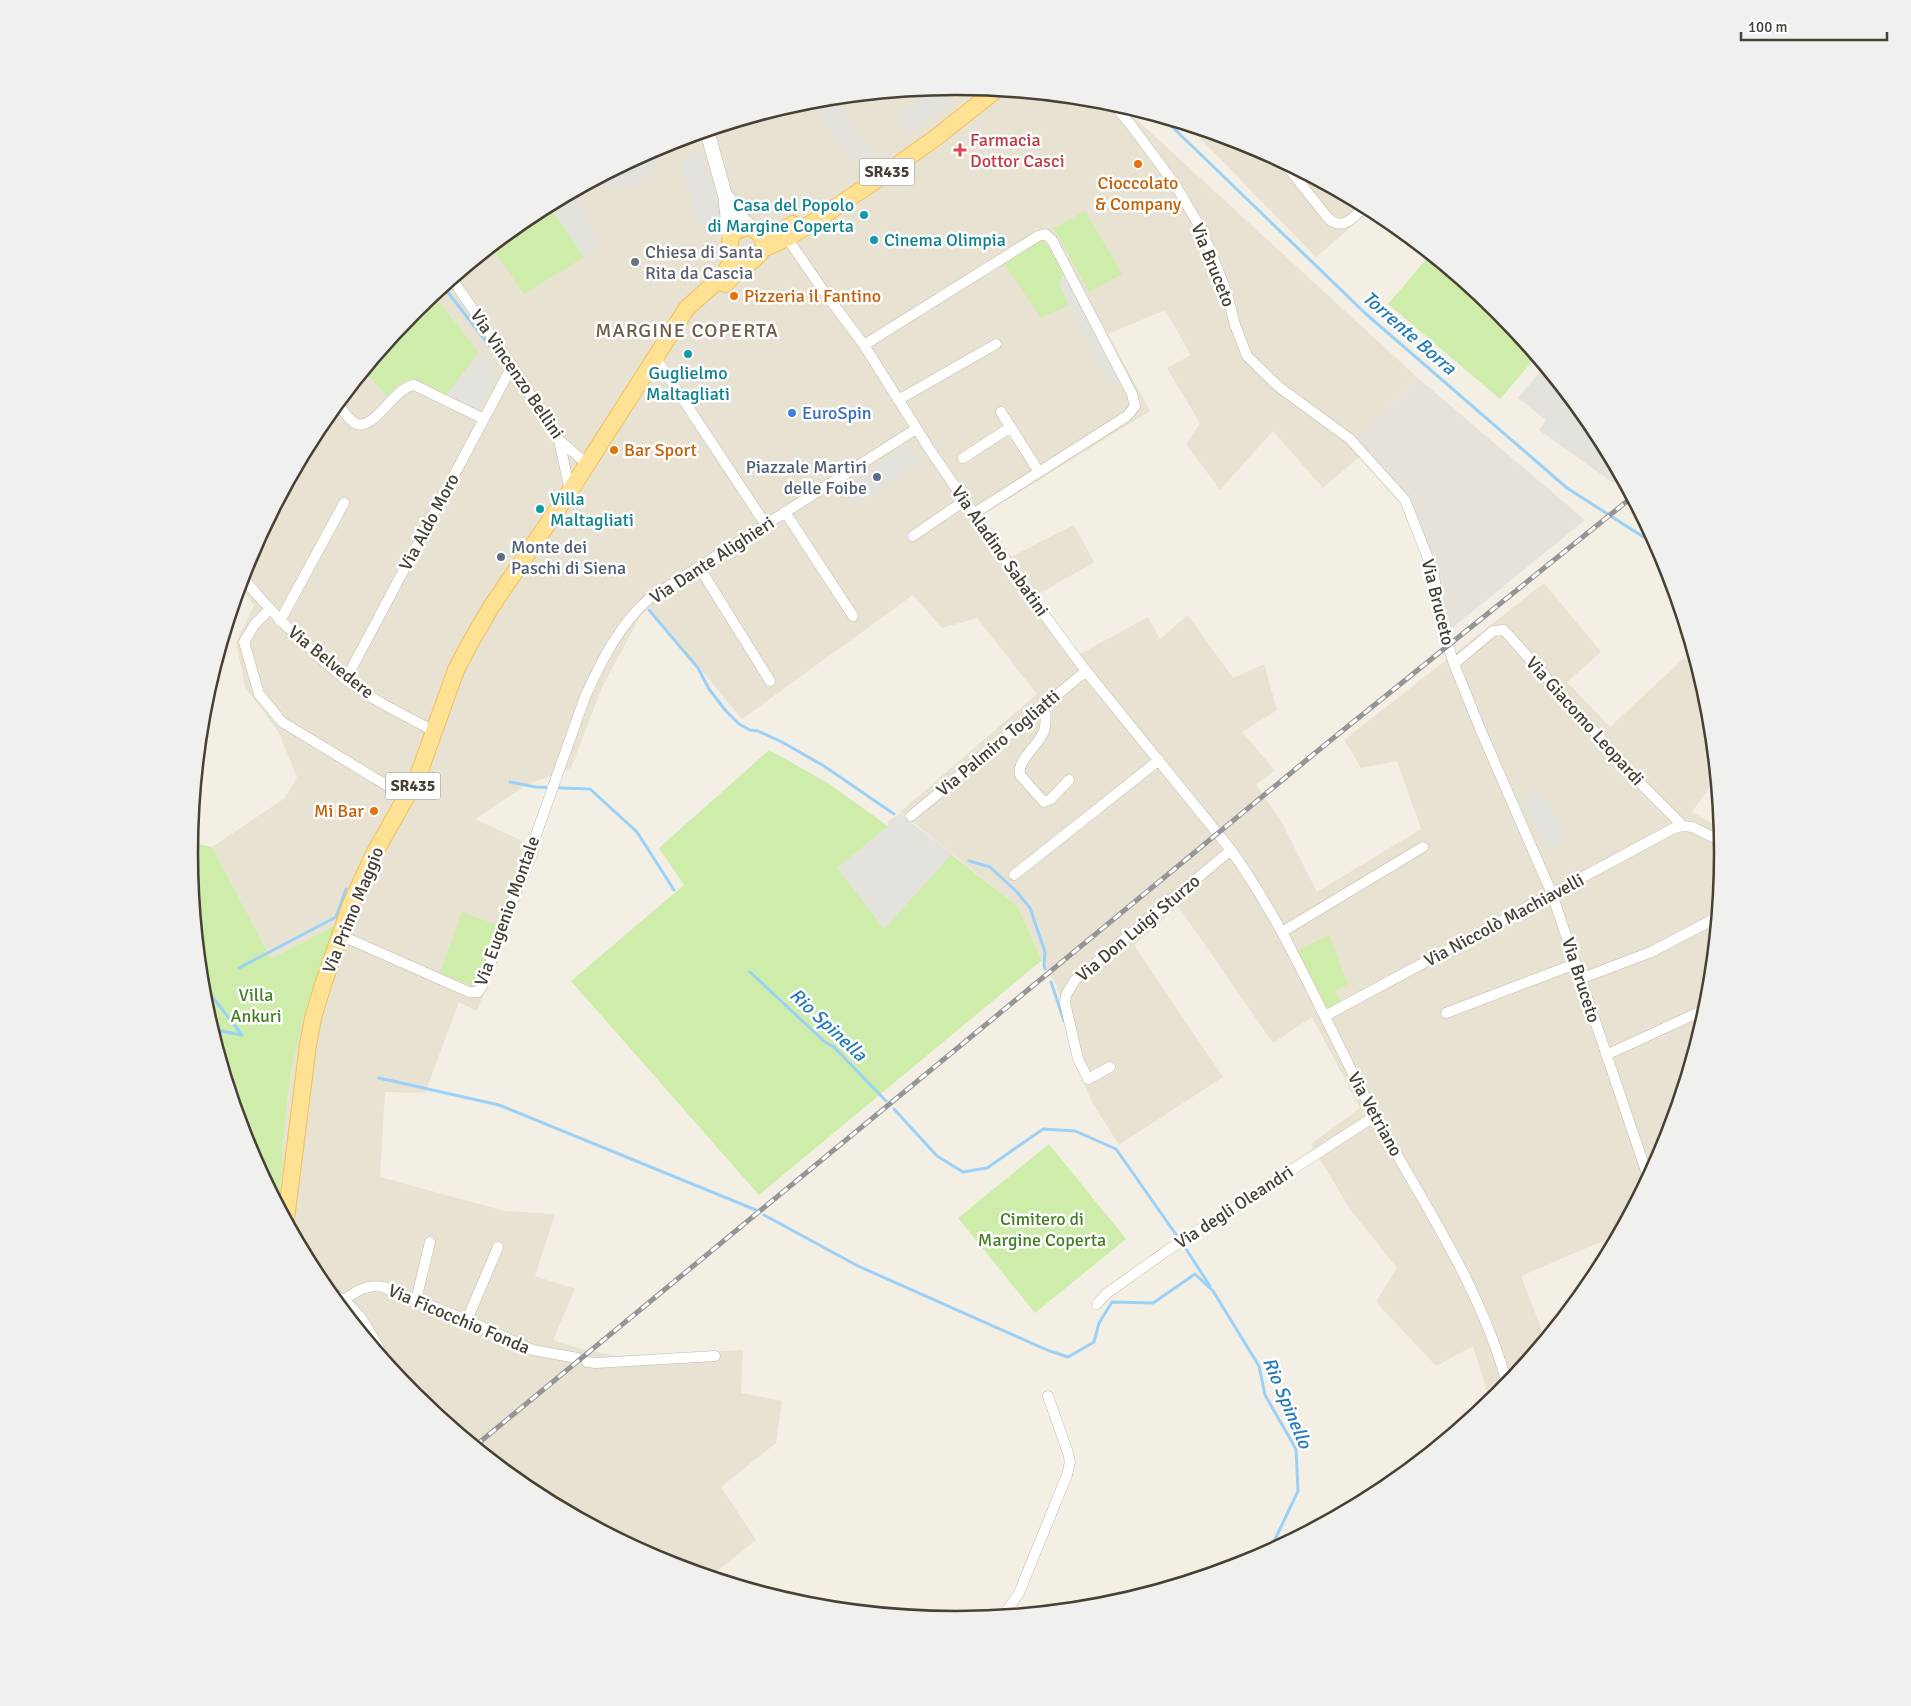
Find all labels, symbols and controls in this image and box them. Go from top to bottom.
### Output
scale bar [1741,10,1887,42]
text: 100 m [1748,18,1788,36]
place label: Farmacia Dottor Casci [970,129,1065,172]
marker: Farmacia Dottor Casci [954,144,966,156]
road number: SR435 [860,158,914,186]
marker: Cioccolato & Company [1132,158,1144,170]
place label: Cioccolato & Company [1095,172,1182,215]
place label: Casa del Popolo di Margine Coperta [707,194,854,237]
marker: Casa del Popolo di Margine Coperta [858,209,870,221]
street label: Via Bruceto [1186,220,1240,310]
place label: Cinema Olimpia [884,229,1006,251]
marker: Cinema Olimpia [868,234,880,246]
place label: Chiesa di Santa Rita da Cascia [645,241,763,284]
marker: Chiesa di Santa Rita da Cascia [629,256,641,268]
place label: Pizzeria il Fantino [744,285,881,307]
water label: Torrente Borra [1357,286,1462,381]
marker: Pizzeria il Fantino [728,290,740,302]
street label: Via Vincenzo Bellini [466,305,568,443]
district label: MARGINE COPERTA [595,318,779,343]
marker: Guglielmo Maltagliati [682,348,694,360]
place label: Guglielmo Maltagliati [646,362,730,405]
place label: EuroSpin [802,402,872,424]
marker: EuroSpin [786,407,798,419]
place label: Bar Sport [624,439,697,461]
marker: Bar Sport [608,444,620,456]
place label: Piazzale Martiri delle Foibe [746,456,867,499]
street label: Via Aldo Moro [394,470,464,574]
marker: Piazzale Martiri delle Foibe [871,471,883,483]
street label: Via Aladino Sabatini [947,481,1053,621]
place label: Villa Maltagliati [550,488,634,531]
marker: Villa Maltagliati [534,503,546,515]
street label: Via Dante Alighieri [646,512,778,608]
place label: Monte dei Paschi di Siena [511,536,626,579]
marker: Monte dei Paschi di Siena [495,551,507,563]
street label: Via Bruceto [1417,557,1459,647]
street label: Via Belvedere [284,621,378,703]
street label: Via Giacomo Leopardi [1521,652,1649,790]
street label: Via Palmiro Togliatti [932,685,1064,801]
road number: SR435 [386,772,440,799]
place label: Mi Bar [314,800,364,822]
marker: Mi Bar [368,805,380,817]
street label: Via Eugenio Montale [470,833,544,989]
street label: Via Primo Maggio [318,844,388,976]
street label: Via Niccolò Machiavelli [1420,869,1588,971]
street label: Via Don Luigi Sturzo [1072,870,1204,986]
street label: Via Bruceto [1557,935,1605,1025]
water label: Rio Spinella [784,983,873,1068]
park label: Villa Ankuri [230,984,282,1027]
street label: Via Vetriano [1343,1068,1407,1160]
street label: Via degli Oleandri [1171,1161,1297,1253]
park label: Cimitero di Margine Coperta [978,1208,1106,1251]
street label: Via Ficocchio Fonda [385,1279,533,1359]
water label: Rio Spinello [1257,1354,1317,1453]

